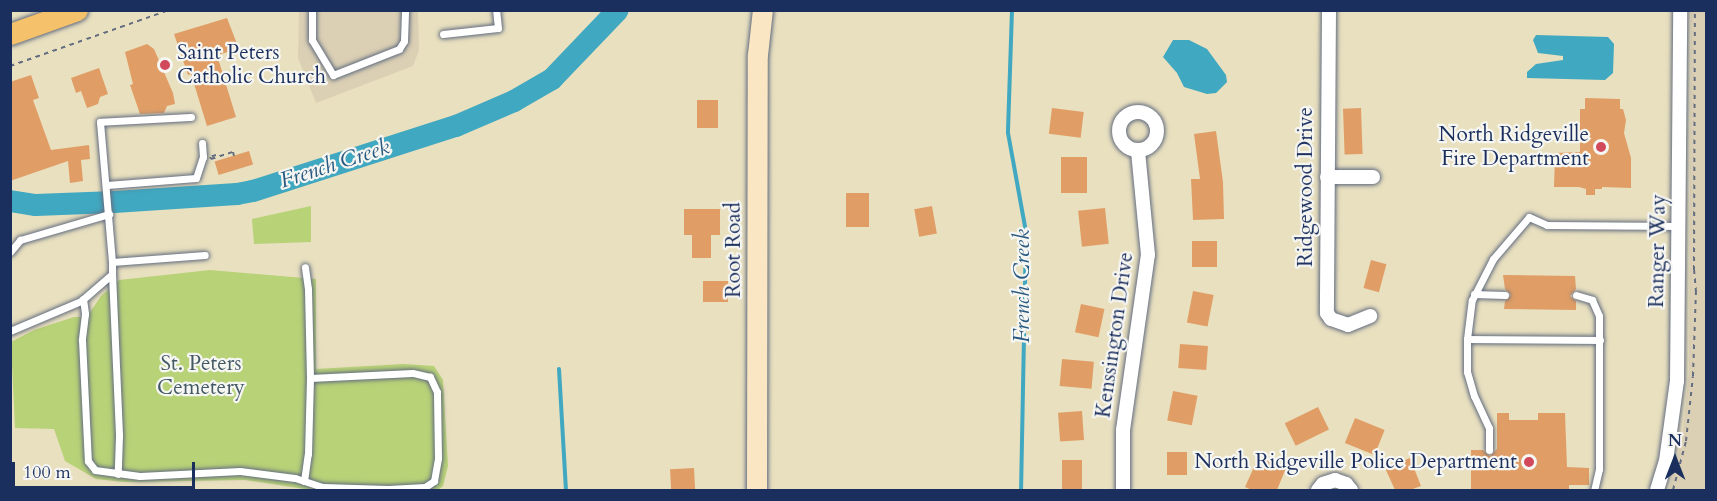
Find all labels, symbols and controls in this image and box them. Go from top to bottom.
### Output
place label: Saint Peters Catholic Church [177,40,326,90]
marker: Saint Peters Catholic Church [158,58,172,72]
street label: Ridgewood Drive [1293,107,1319,267]
place label: North Ridgeville Fire Department [1439,122,1589,172]
water label: French Creek [277,134,393,194]
marker: North Ridgeville Fire Department [1594,140,1608,154]
street label: Ranger Way [1644,194,1672,308]
street label: Root Road [721,202,747,298]
water label: French Creek [1010,229,1036,343]
street label: Kenssington Drive [1091,251,1139,419]
park label: St. Peters Cemetery [157,351,245,401]
north arrow [1645,429,1705,489]
text: N [1668,430,1682,452]
place label: North Ridgeville Police Department [1194,449,1517,475]
scale bar [15,450,198,488]
marker: North Ridgeville Police Department [1522,455,1536,469]
text: 100 m [23,460,71,485]

